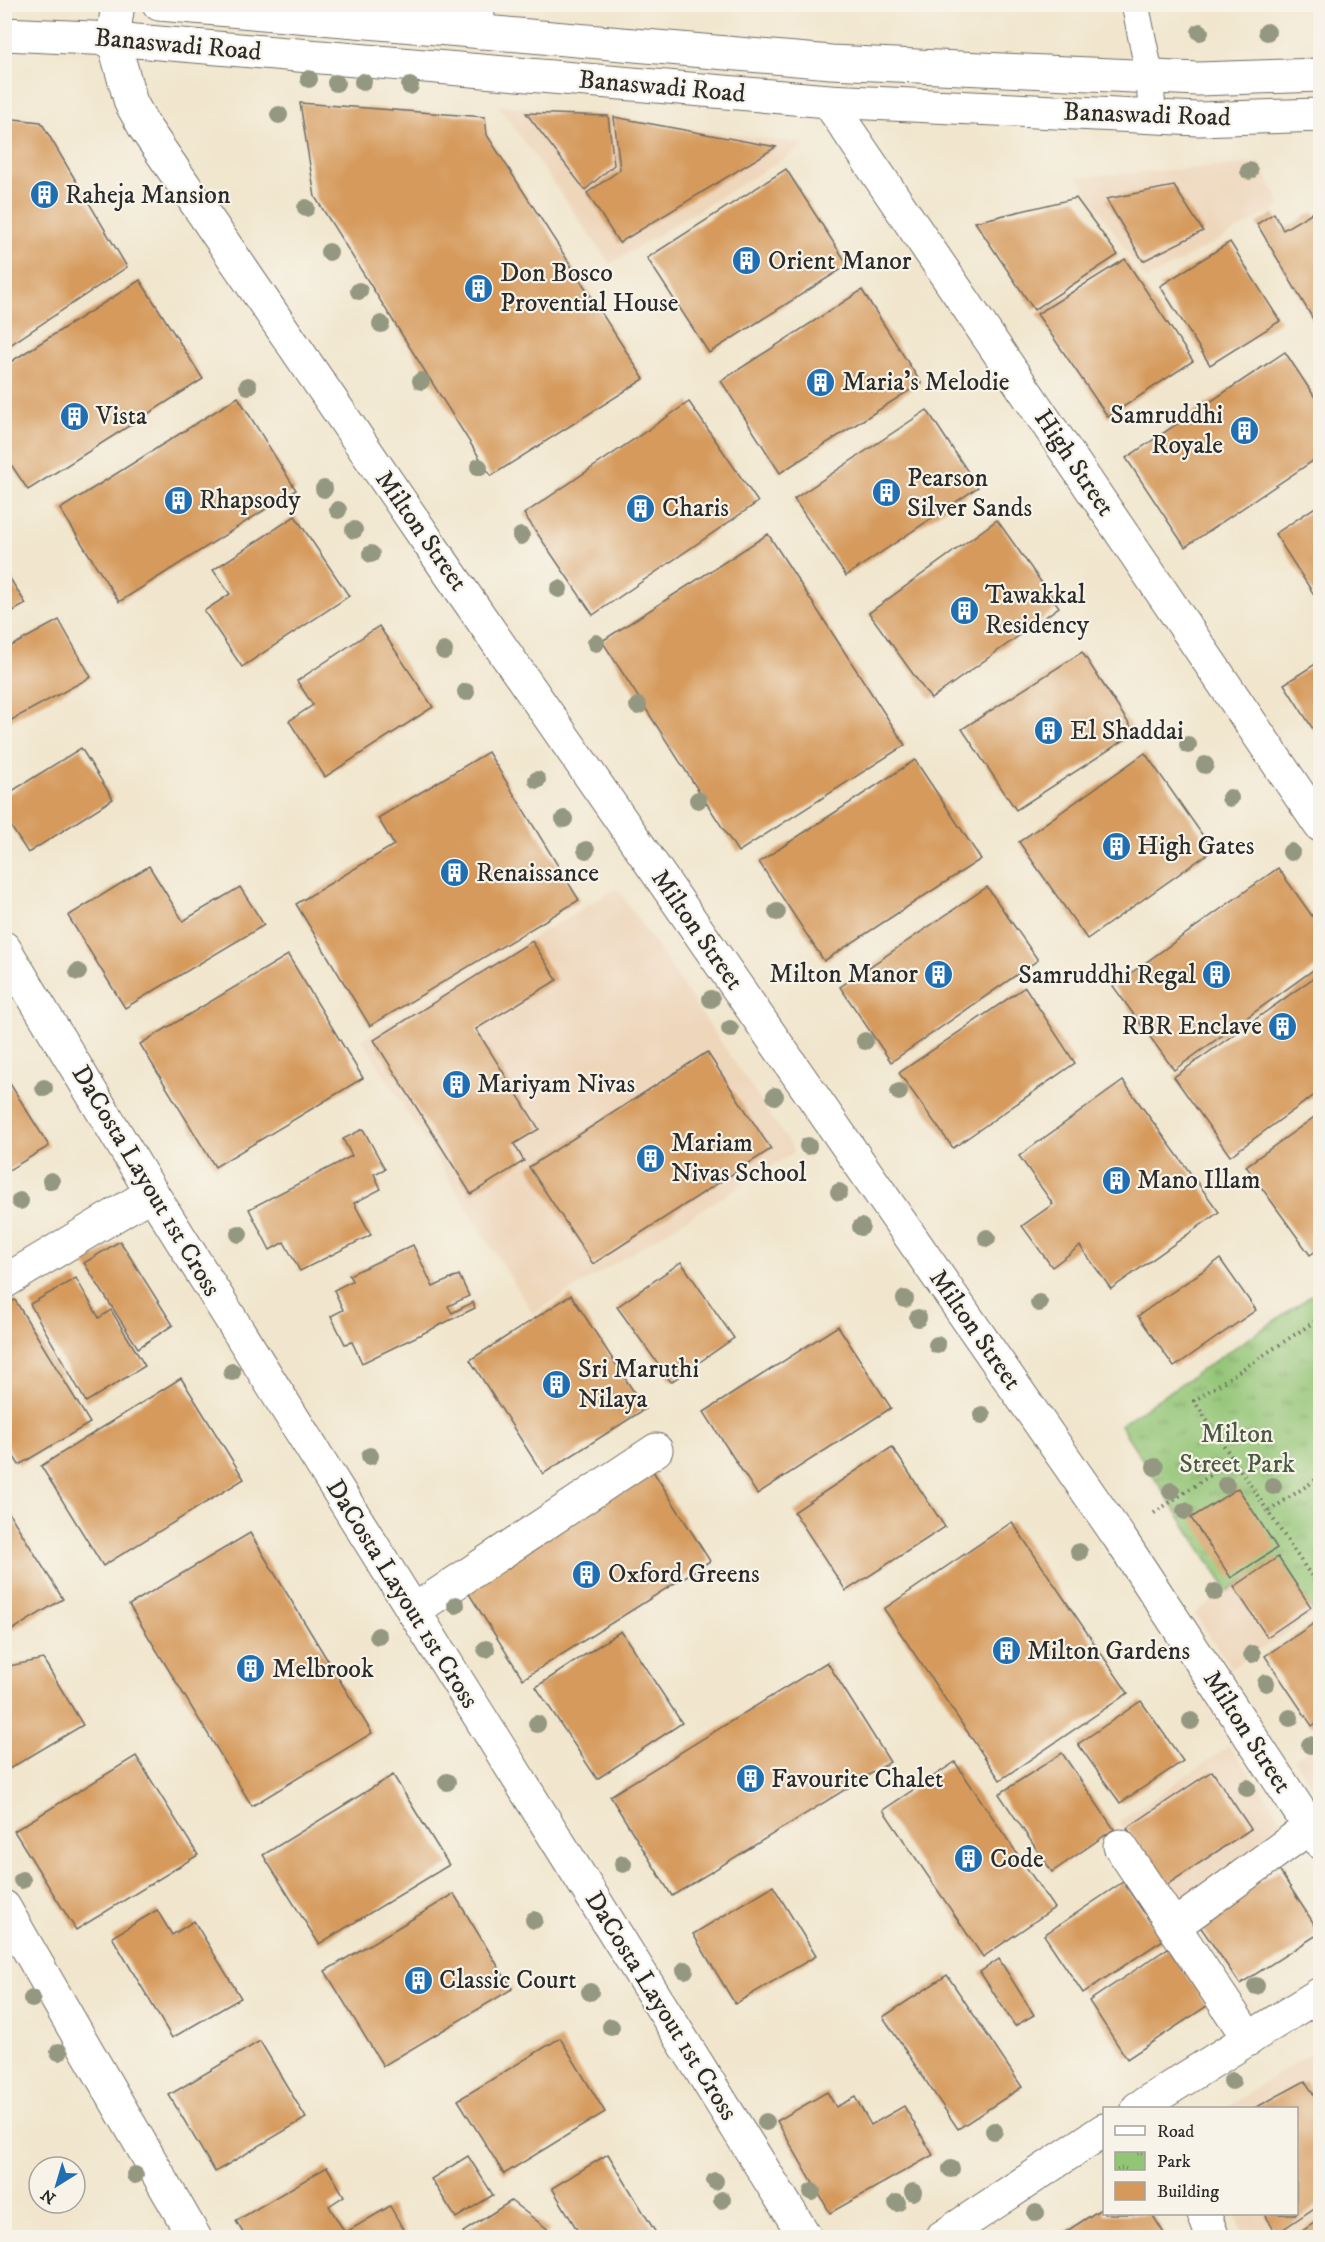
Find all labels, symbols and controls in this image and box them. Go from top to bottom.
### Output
street label: Banaswadi Road [93,21,263,69]
street label: Banaswadi Road [577,63,747,111]
street label: Banaswadi Road [1063,96,1231,134]
building icon: Raheja Mansion [28,179,60,211]
place label: Raheja Mansion [65,179,231,212]
building icon: Orient Manor [731,245,763,277]
place label: Orient Manor [768,245,912,278]
place label: Don Bosco Provential House [500,257,679,320]
building icon: Don Bosco Provential House [463,272,495,304]
building icon: Maria's Melodie [805,366,837,398]
place label: Maria's Melodie [842,366,1010,399]
place label: Samruddhi Royale [1110,399,1223,462]
building icon: Vista [59,400,91,432]
place label: Vista [95,400,147,433]
street label: High Street [1026,403,1122,523]
building icon: Samruddhi Royale [1228,414,1260,446]
place label: Pearson Silver Sands [907,462,1032,525]
street label: Milton Street [367,464,475,598]
building icon: Pearson Silver Sands [870,477,902,509]
building icon: Rhapsody [162,484,194,516]
place label: Rhapsody [199,484,301,517]
building icon: Charis [625,492,657,524]
place label: Charis [662,492,729,525]
place label: Tawakkal Residency [985,579,1090,642]
building icon: Tawakkal Residency [948,594,980,626]
building icon: El Shaddai [1033,715,1065,747]
place label: El Shaddai [1070,715,1184,748]
building icon: High Gates [1100,830,1132,862]
place label: High Gates [1137,830,1254,863]
building icon: Renaissance [439,857,471,889]
place label: Renaissance [476,857,599,890]
street label: Milton Street [643,863,751,997]
place label: Milton Manor [769,958,918,991]
building icon: Milton Manor [923,958,955,990]
place label: Samruddhi Regal [1018,959,1196,992]
building icon: Samruddhi Regal [1201,959,1233,991]
place label: RBR Enclave [1122,1010,1262,1043]
building icon: RBR Enclave [1267,1010,1299,1042]
street label: DaCosta Layout 1st Cross [64,1059,228,1303]
building icon: Mariyam Nivas [440,1068,472,1100]
place label: Mariyam Nivas [477,1068,635,1101]
place label: Mariam Nivas School [671,1127,807,1190]
building icon: Mariam Nivas School [634,1142,666,1174]
building icon: Mano Illam [1100,1164,1132,1196]
place label: Mano Illam [1137,1164,1260,1197]
street label: Milton Street [921,1263,1029,1397]
place label: Sri Maruthi Nilaya [578,1353,699,1416]
building icon: Sri Maruthi Nilaya [541,1368,573,1400]
park label: Milton Street Park [1179,1418,1295,1481]
street label: DaCosta Layout 1st Cross [318,1473,486,1715]
building icon: Oxford Greens [571,1558,603,1590]
place label: Oxford Greens [608,1558,760,1591]
building icon: Milton Gardens [990,1635,1022,1667]
place label: Milton Gardens [1027,1635,1190,1668]
building icon: Melbrook [235,1653,267,1685]
place label: Melbrook [272,1653,374,1686]
street label: Milton Street [1195,1664,1299,1800]
building icon: Favourite Chalet [734,1763,766,1795]
place label: Favourite Chalet [771,1763,943,1796]
building icon: Code [953,1843,985,1875]
place label: Code [990,1843,1044,1876]
street label: DaCosta Layout 1st Cross [577,1885,745,2127]
building icon: Classic Court [402,1964,434,1996]
place label: Classic Court [439,1964,576,1997]
legend [1103,2107,1298,2215]
text: Road [1157,2121,1194,2143]
text: Park [1157,2151,1191,2173]
north arrow [27,2155,87,2215]
text: Building [1157,2181,1219,2203]
text: N [37,2184,60,2208]

